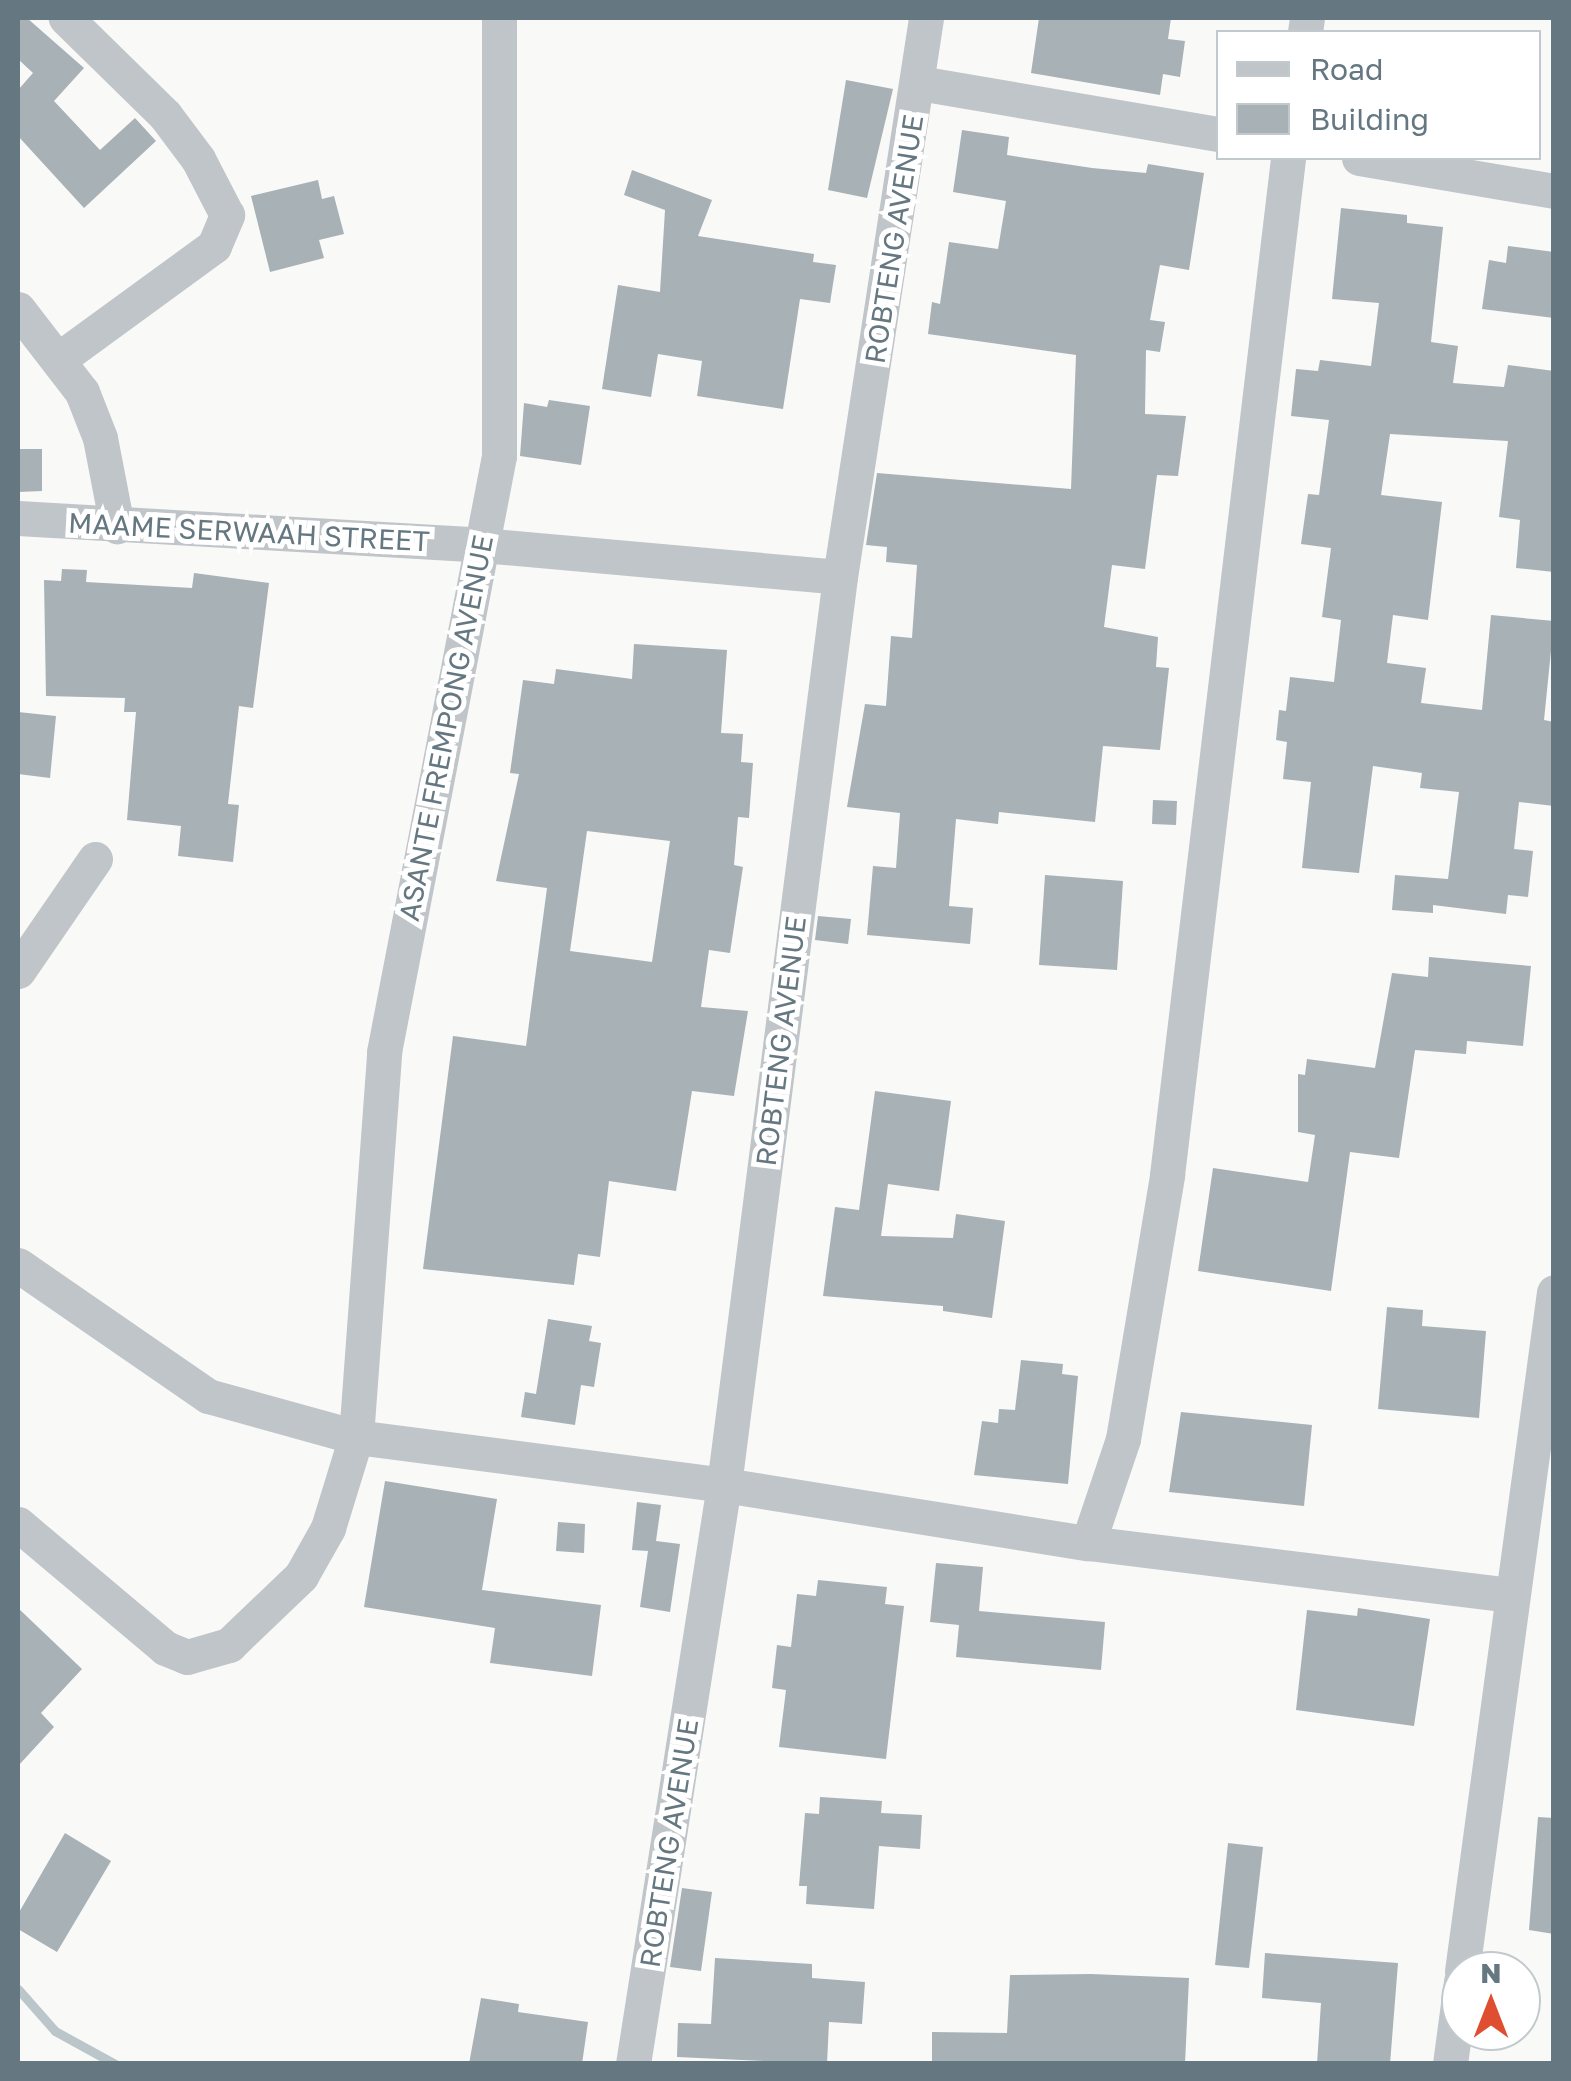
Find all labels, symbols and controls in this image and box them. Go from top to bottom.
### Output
legend [1216,30,1541,160]
text: Road [1310,51,1384,87]
text: Building [1310,101,1429,137]
street label: ROBTENG AVENUE [858,112,930,366]
street label: MAAME SERWAAH STREET [67,506,431,558]
street label: ASANTE FREMPONG AVENUE [392,532,500,924]
street label: ROBTENG AVENUE [749,914,813,1168]
street label: ROBTENG AVENUE [633,1716,705,1970]
north arrow [1441,1951,1541,2051]
text: N [1480,1956,1502,1989]

